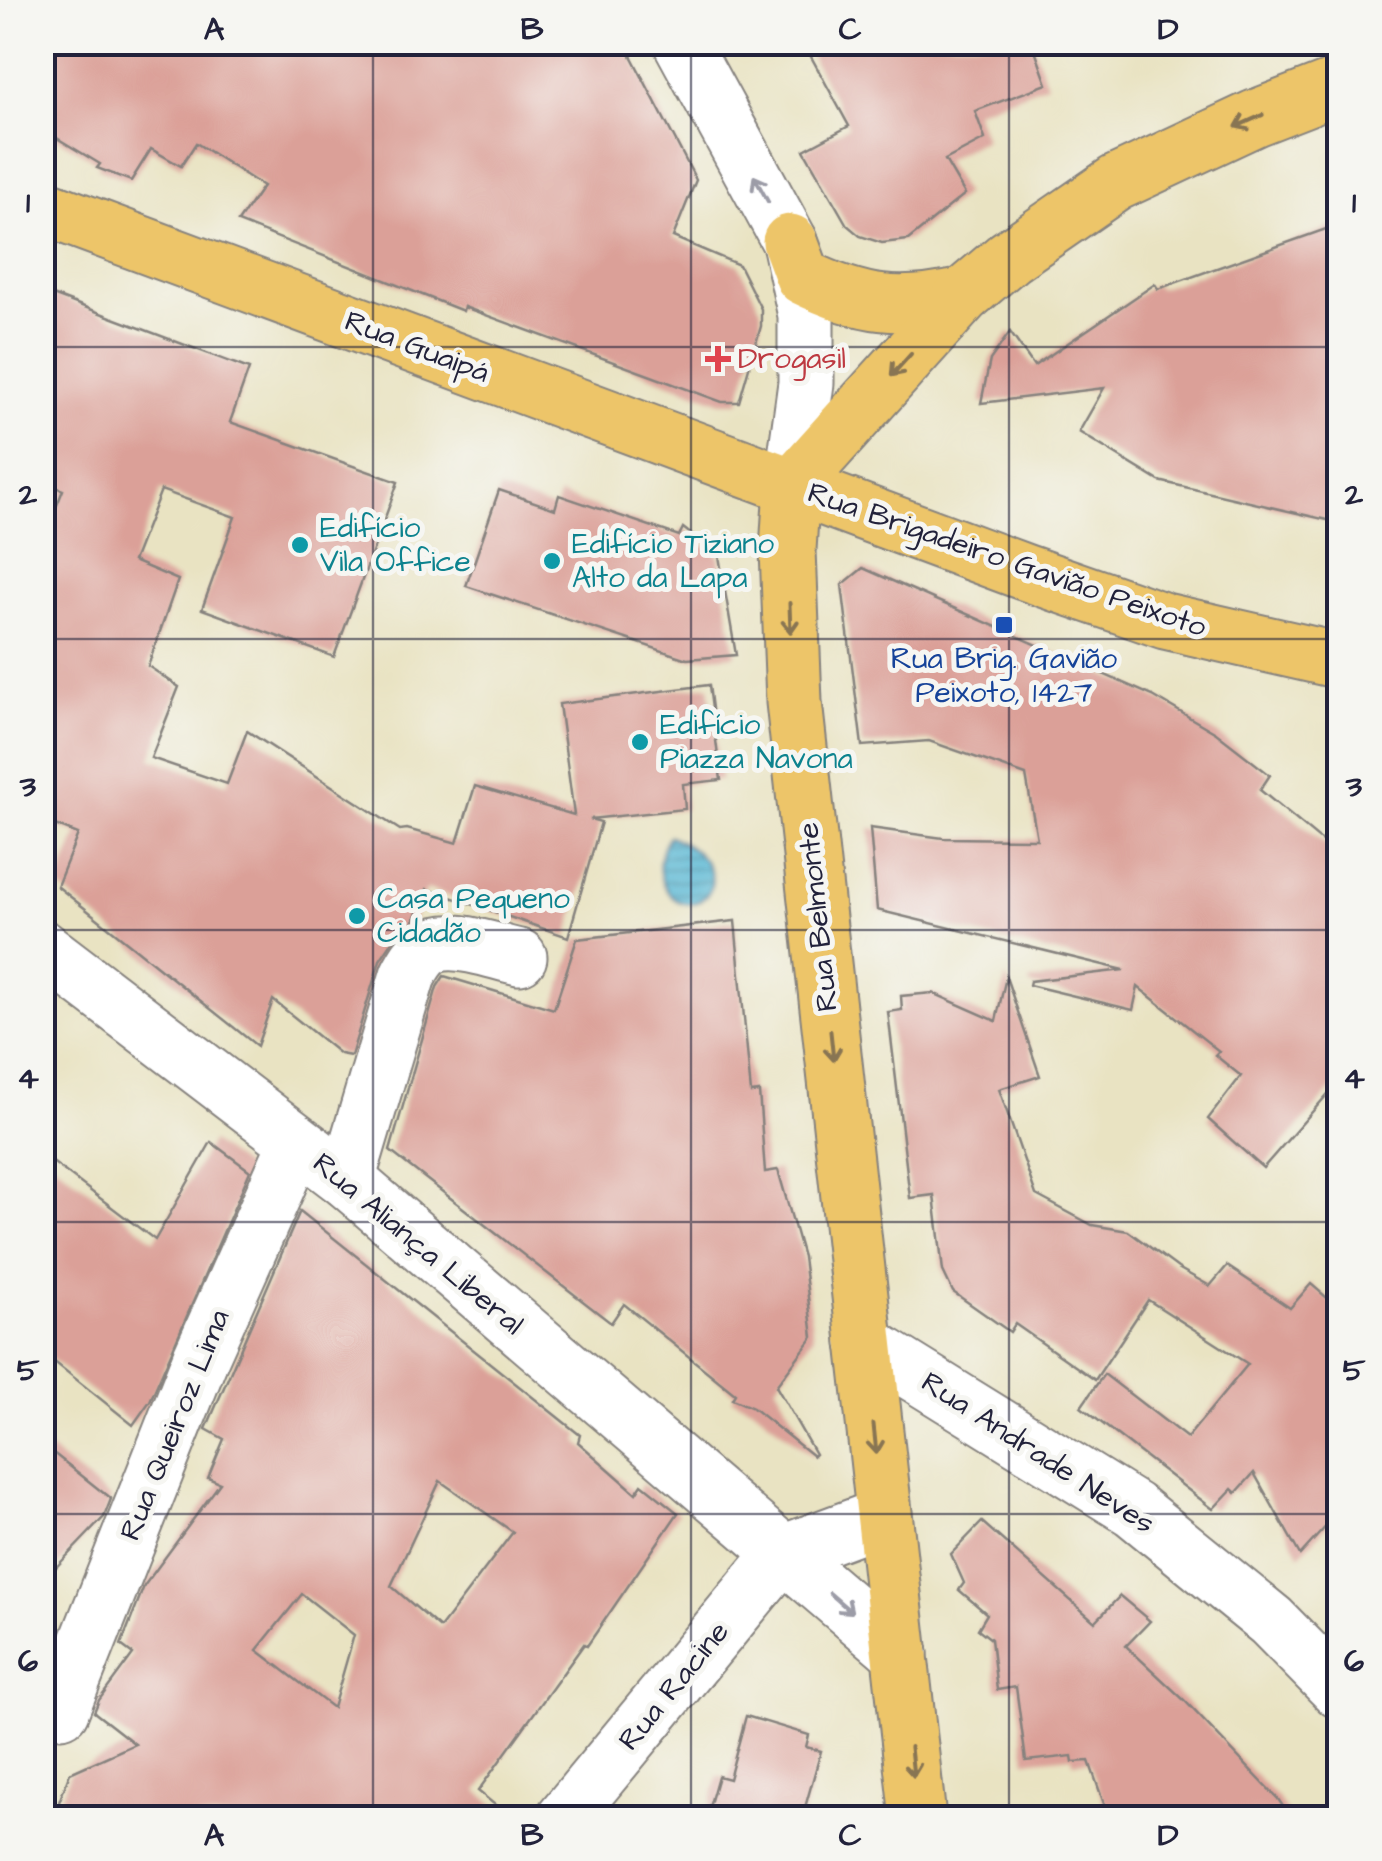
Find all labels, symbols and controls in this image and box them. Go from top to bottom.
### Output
text: A [204,7,225,52]
text: B [521,7,544,52]
text: C [839,7,862,52]
text: D [1158,7,1179,52]
one-way arrow [1234,113,1265,131]
one-way arrow [751,174,771,204]
text: 1 [26,180,30,225]
text: 1 [1352,180,1356,225]
street label: Rua Guaipá [339,300,495,394]
place label: Drogasil [738,338,846,381]
marker: Drogasil [707,348,729,370]
one-way arrow [889,352,912,377]
text: 2 [18,472,38,517]
street label: Rua Brigadeiro Gavião Peixoto [802,472,1212,649]
text: 2 [1344,472,1364,517]
place label: Edifício Vila Office [320,507,471,583]
place label: Edifício Tiziano Alto da Lapa [572,523,774,599]
marker: Edifício Vila Office [289,534,311,556]
marker: Edifício Tiziano Alto da Lapa [541,550,563,572]
one-way arrow [781,602,800,634]
marker: Rua Brig. Gavião Peixoto, 1427 [993,614,1015,636]
place label: Rua Brig. Gavião Peixoto, 1427 [891,638,1117,714]
place label: Edifício Piazza Navona [660,704,853,780]
marker: Edifício Piazza Navona [629,731,651,753]
text: 3 [19,764,37,809]
text: 3 [1345,764,1363,809]
street label: Rua Belmonte [787,820,849,1014]
place label: Casa Pequeno Cidadão [377,878,570,954]
marker: Casa Pequeno Cidadão [346,905,368,927]
one-way arrow [823,1030,842,1062]
text: 4 [17,1056,39,1101]
text: 4 [1343,1056,1365,1101]
street label: Rua Aliança Liberal [303,1143,533,1345]
street label: Rua Queiroz Lima [110,1303,240,1547]
text: 5 [17,1348,40,1393]
text: 5 [1343,1348,1366,1393]
street label: Rua Andrade Neves [913,1362,1163,1544]
one-way arrow [866,1422,885,1454]
one-way arrow [828,1592,853,1615]
street label: Rua Racine [609,1612,739,1760]
text: 6 [18,1639,38,1684]
text: 6 [1344,1639,1364,1684]
one-way arrow [903,1745,922,1777]
text: A [204,1813,225,1858]
text: B [521,1813,544,1858]
text: C [839,1813,862,1858]
text: D [1158,1813,1179,1858]

